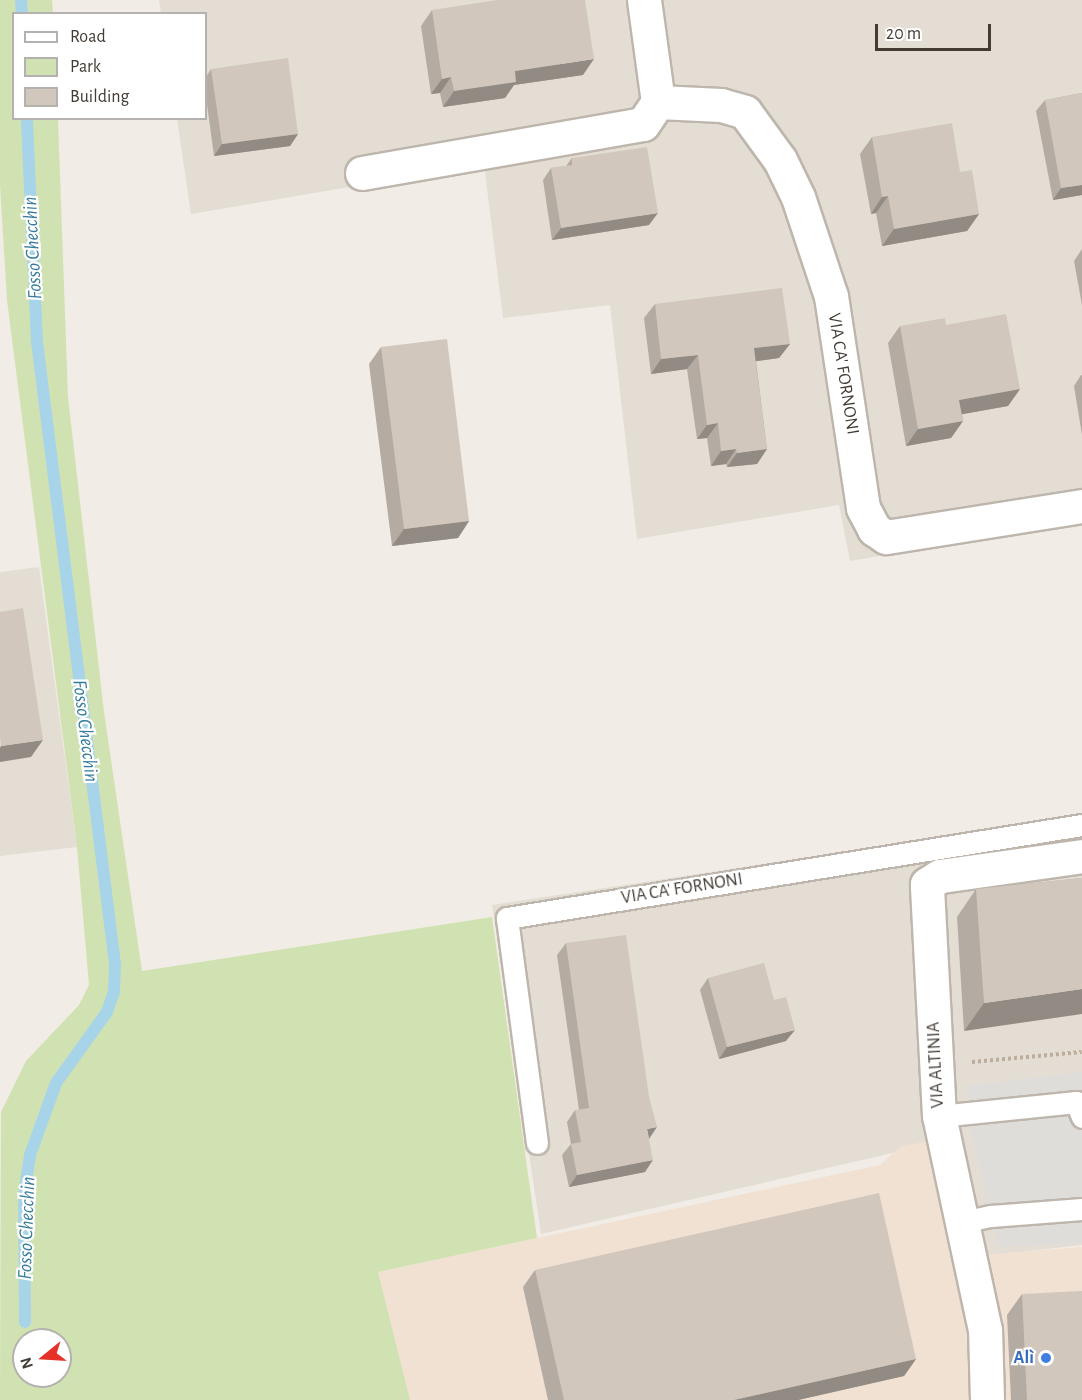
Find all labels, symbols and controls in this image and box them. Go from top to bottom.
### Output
legend [12,12,207,120]
scale bar [878,12,994,50]
text: 20 m [886,25,921,43]
text: Road [70,28,106,46]
text: Park [70,58,101,76]
text: Building [70,88,129,106]
water label: Fosso Checchin [18,196,48,300]
street label: VIA CA' FORNONI [823,312,863,436]
water label: Fosso Checchin [67,678,103,784]
street label: VIA CA' FORNONI [620,869,744,909]
street label: VIA ALTINIA [923,1021,949,1109]
water label: Fosso Checchin [13,1176,41,1280]
north arrow [12,1328,72,1388]
place label: Alì [1014,1347,1034,1369]
marker: Alì [1039,1351,1053,1365]
text: N [17,1355,36,1371]

